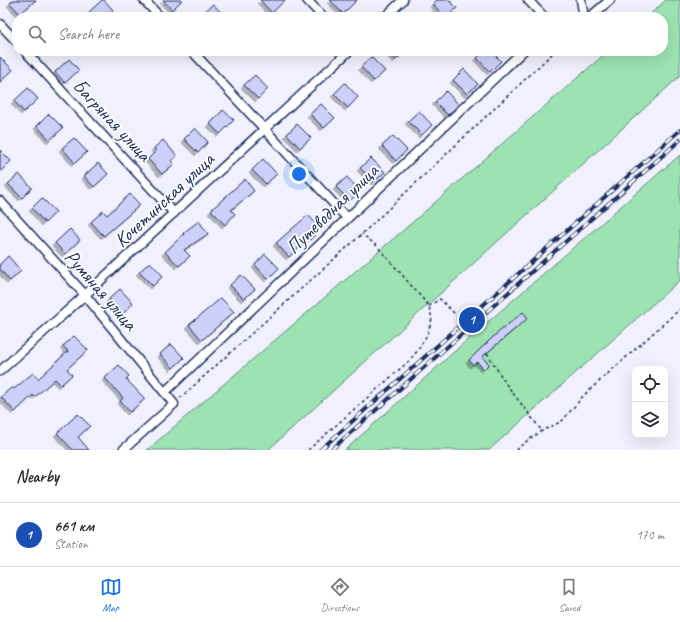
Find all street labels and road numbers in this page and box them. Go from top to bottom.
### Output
street label: Багряная улица [67,73,158,168]
street label: Кочетинская улица [109,146,221,253]
street label: Путеводная улица [280,157,385,259]
street label: Румяная улица [59,245,144,336]

